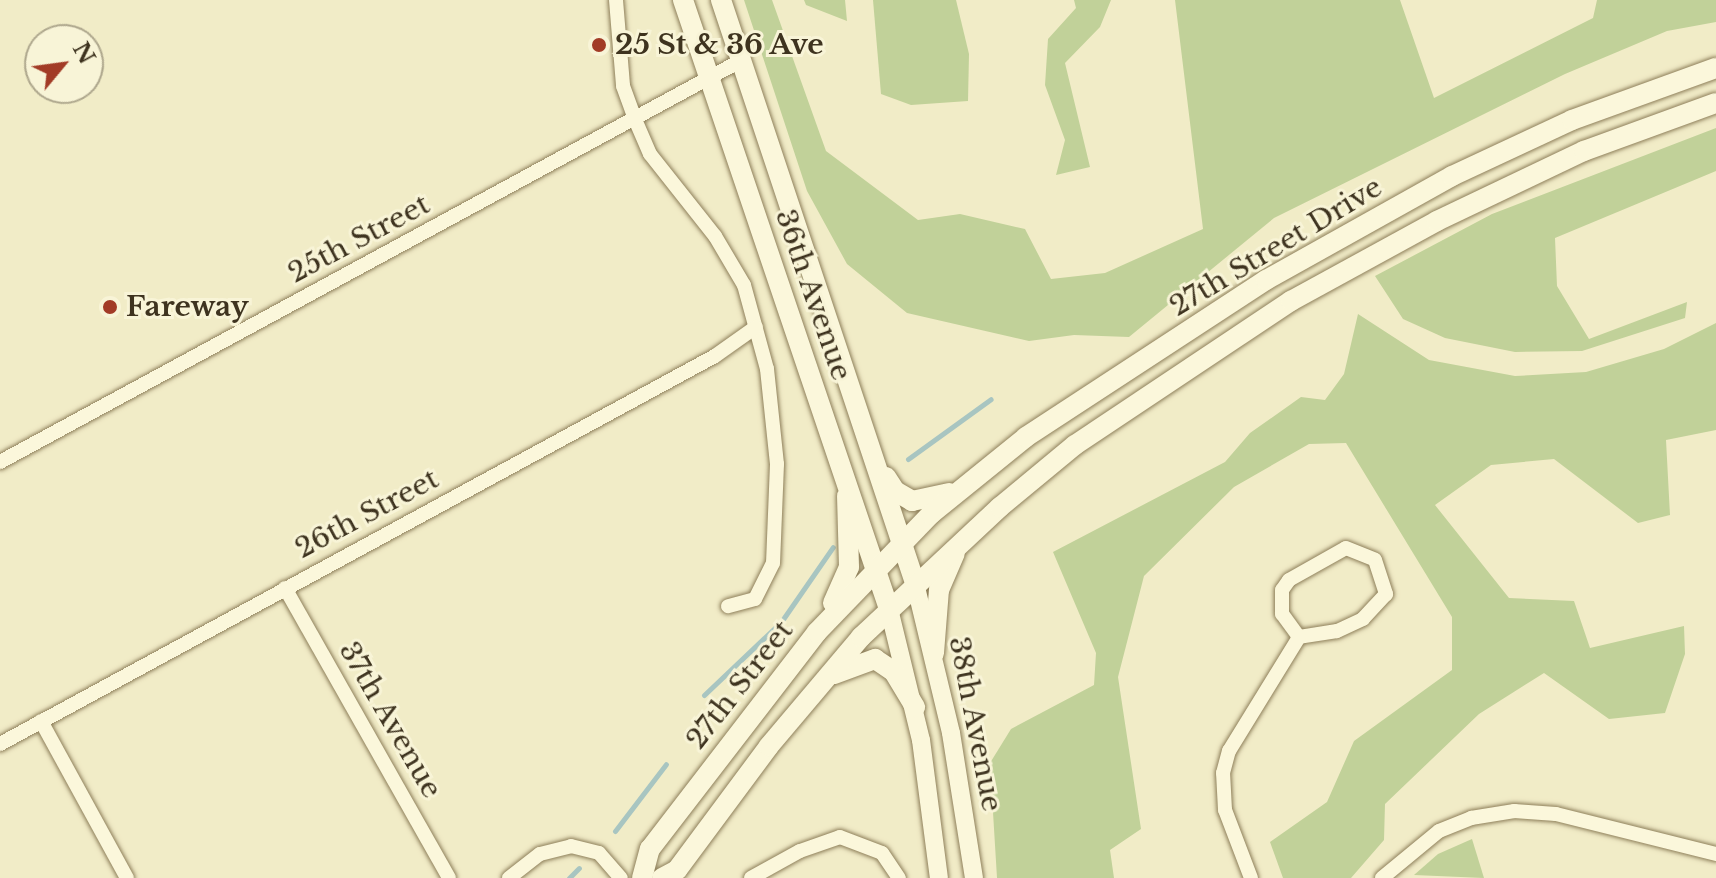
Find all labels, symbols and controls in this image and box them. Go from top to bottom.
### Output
north arrow [24,24,104,104]
place label: 25 St & 36 Ave [615,28,825,62]
marker: 25 St & 36 Ave [590,36,608,54]
text: N [67,38,101,69]
street label: 27th Street Drive [1164,170,1388,324]
street label: 25th Street [283,188,435,290]
street label: 36th Avenue [768,205,858,385]
place label: Fareway [126,290,249,324]
marker: Fareway [101,298,119,316]
street label: 26th Street [290,462,444,566]
street label: 27th Street [680,614,800,756]
street label: 38th Avenue [941,633,1009,815]
street label: 37th Avenue [331,635,449,805]

